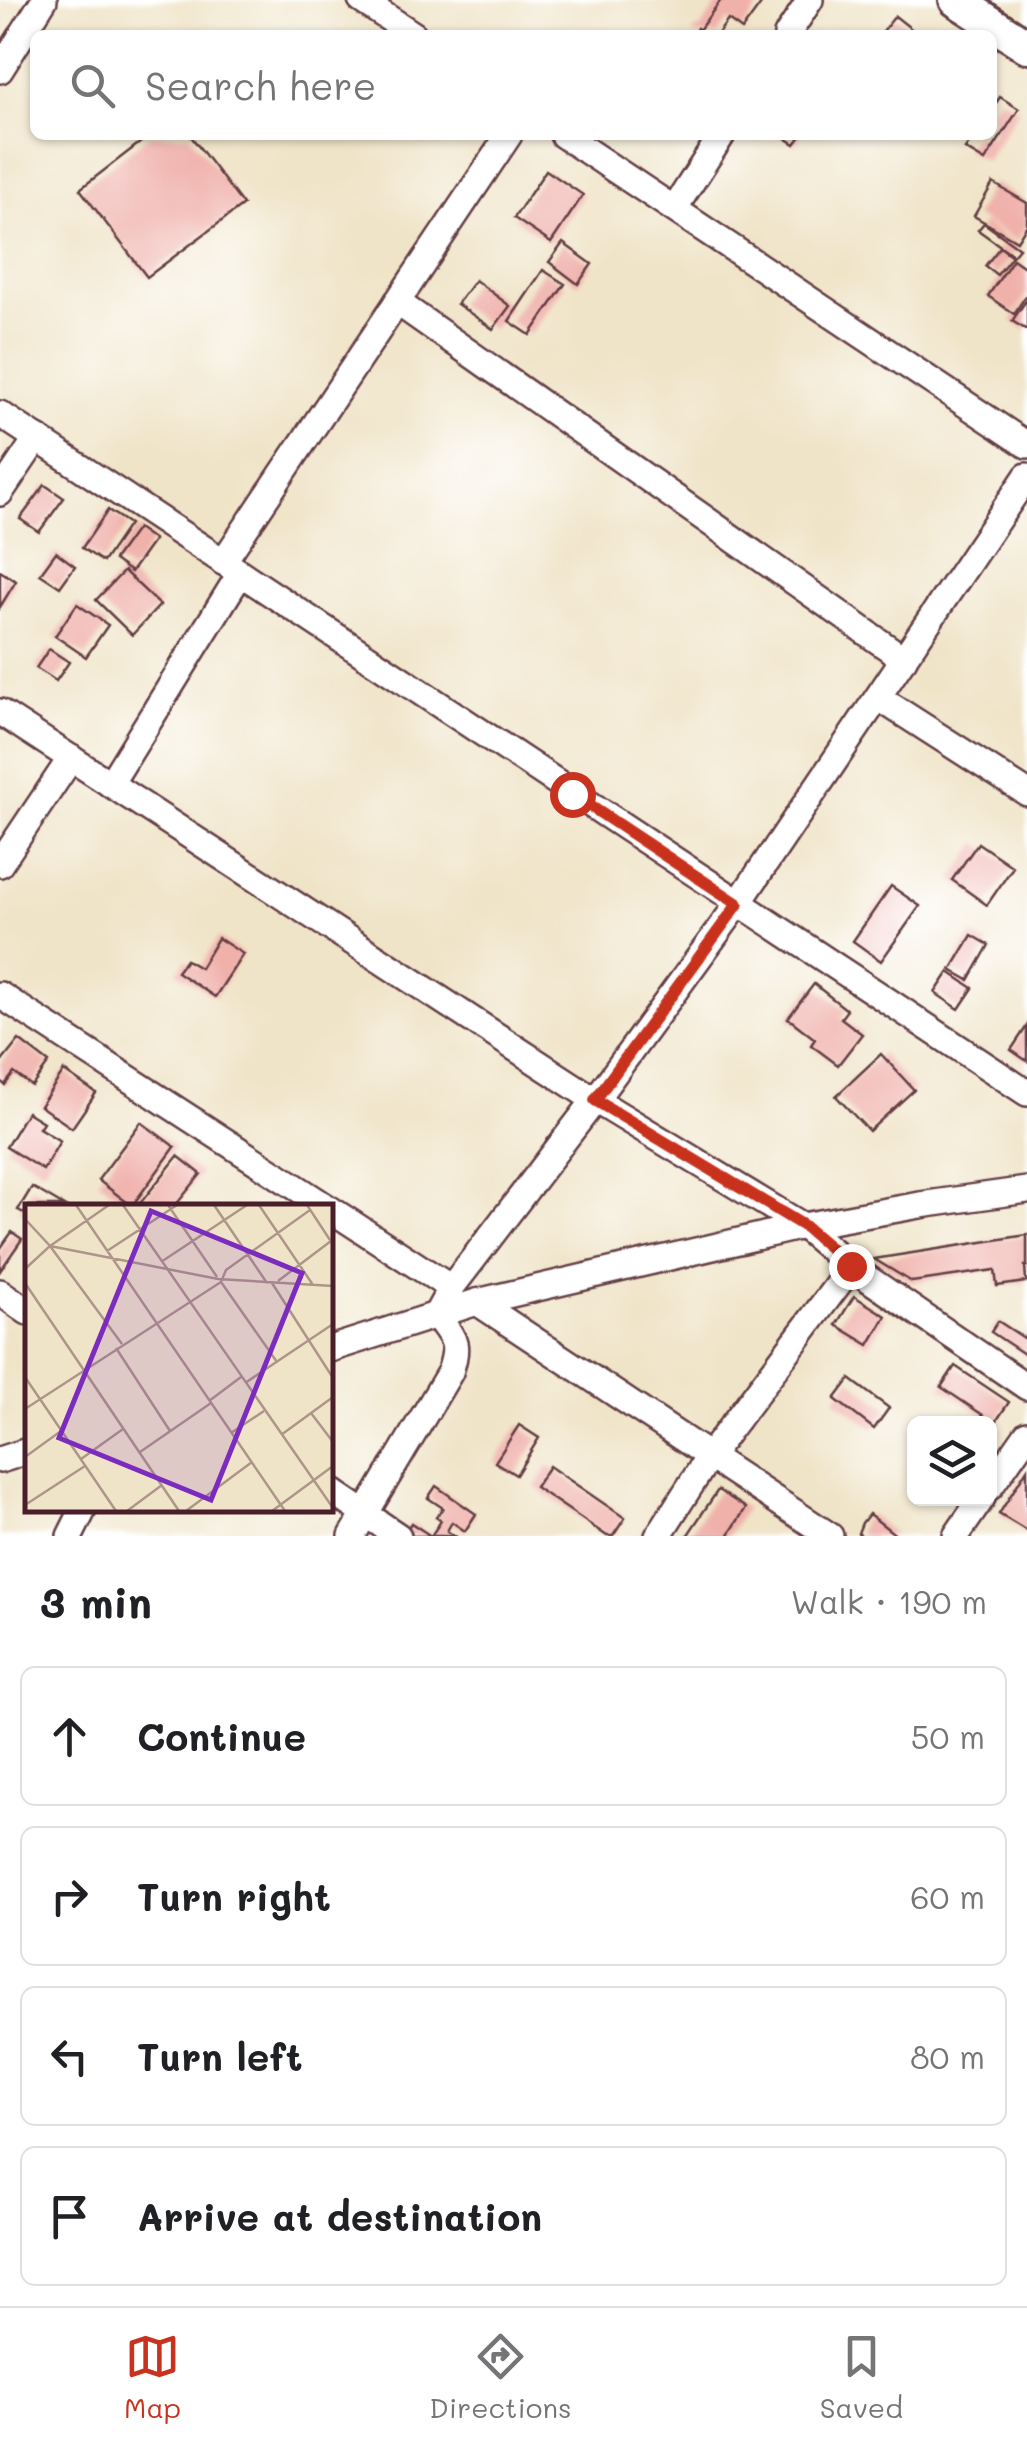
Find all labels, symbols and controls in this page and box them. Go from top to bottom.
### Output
search box [30,30,997,140]
icon: search [65,58,120,113]
text: Search here [145,60,376,110]
route start [550,772,596,818]
inset map [25,1204,332,1511]
route end [829,1244,875,1290]
map controls [907,1416,997,1506]
button: layers [907,1416,997,1506]
text: 3 min [40,1574,152,1629]
text: Walk · 190 m [791,1580,987,1622]
icon: ahead [42,1709,97,1764]
text: Continue [137,1711,306,1761]
text: 50 m [911,1715,985,1757]
icon: right [42,1869,97,1924]
text: Turn right [137,1871,331,1921]
text: 60 m [910,1875,985,1917]
icon: left [42,2029,97,2084]
text: Turn left [137,2031,303,2081]
text: 80 m [910,2035,985,2077]
icon: arrive [42,2189,97,2244]
text: Arrive at destination [137,2191,542,2241]
tab: Map [124,2329,181,2425]
tab: Directions [429,2329,572,2425]
tab: Saved [820,2329,903,2425]

